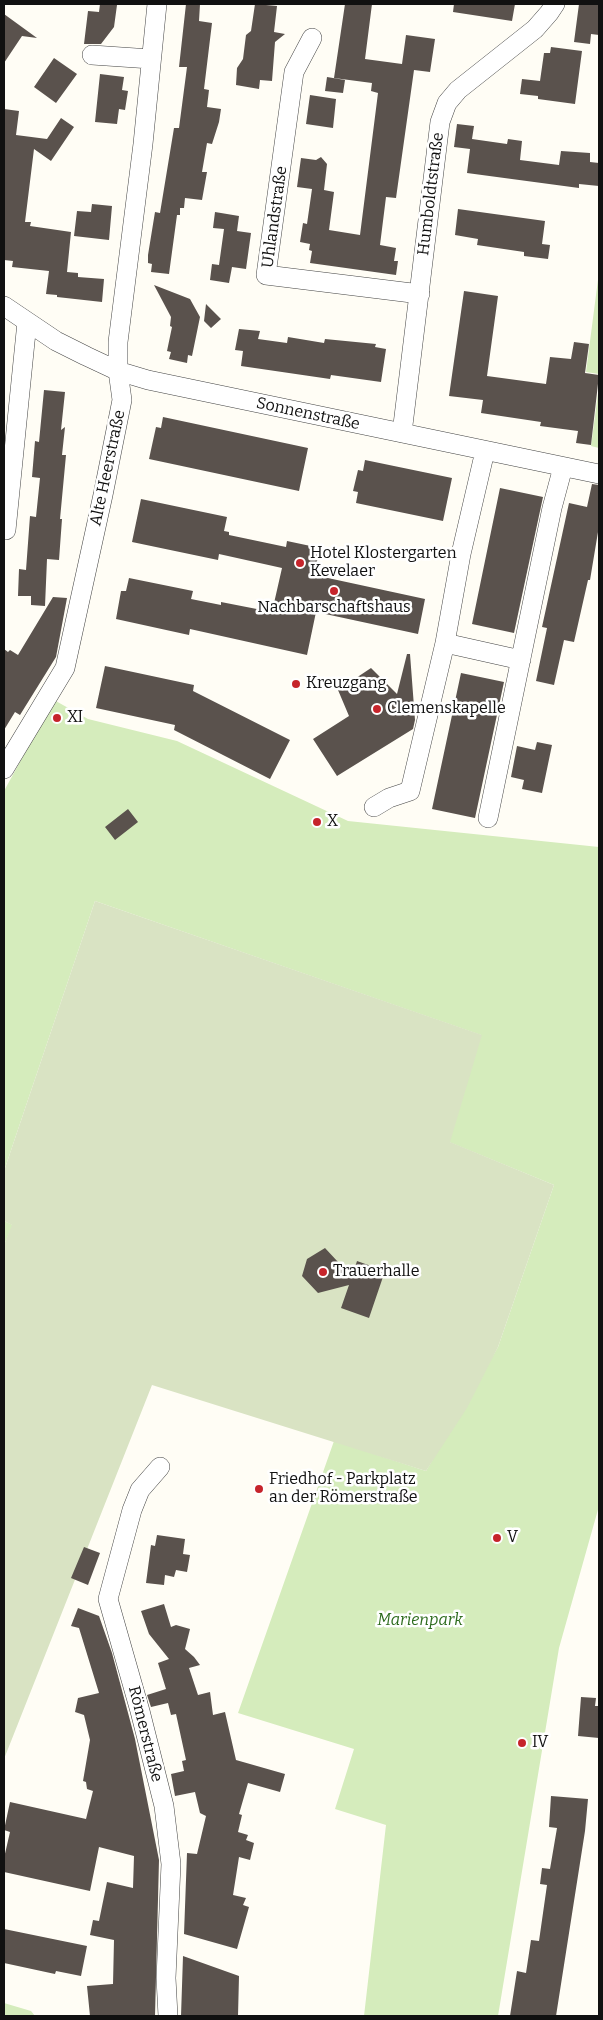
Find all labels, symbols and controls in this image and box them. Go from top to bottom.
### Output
street label: Humboldtstraße [414,131,448,257]
street label: Uhlandstraße [258,165,292,269]
street label: Sonnenstraße [254,394,362,434]
street label: Alte Heerstraße [86,408,130,528]
place label: Hotel Klostergarten Kevelaer [310,544,457,582]
marker: Hotel Klostergarten Kevelaer [294,557,306,569]
marker: Nachbarschaftshaus [328,585,340,597]
place label: Nachbarschaftshaus [257,598,411,618]
place label: Kreuzgang [306,674,387,694]
marker: Kreuzgang [290,678,302,690]
place label: Clemenskapelle [387,699,506,719]
marker: Clemenskapelle [371,703,383,715]
place label: XI [67,708,83,728]
marker: XI [51,712,63,724]
place label: X [327,812,338,832]
marker: X [311,816,323,828]
place label: Trauerhalle [333,1262,419,1282]
marker: Trauerhalle [317,1266,329,1278]
place label: Friedhof - Parkplatz an der Römerstraße [269,1470,418,1508]
marker: Friedhof - Parkplatz an der Römerstraße [253,1483,265,1495]
place label: V [507,1528,518,1548]
marker: V [491,1532,503,1544]
park label: Marienpark [377,1611,463,1631]
street label: Römerstraße [124,1684,166,1784]
place label: IV [532,1733,548,1753]
marker: IV [516,1737,528,1749]

